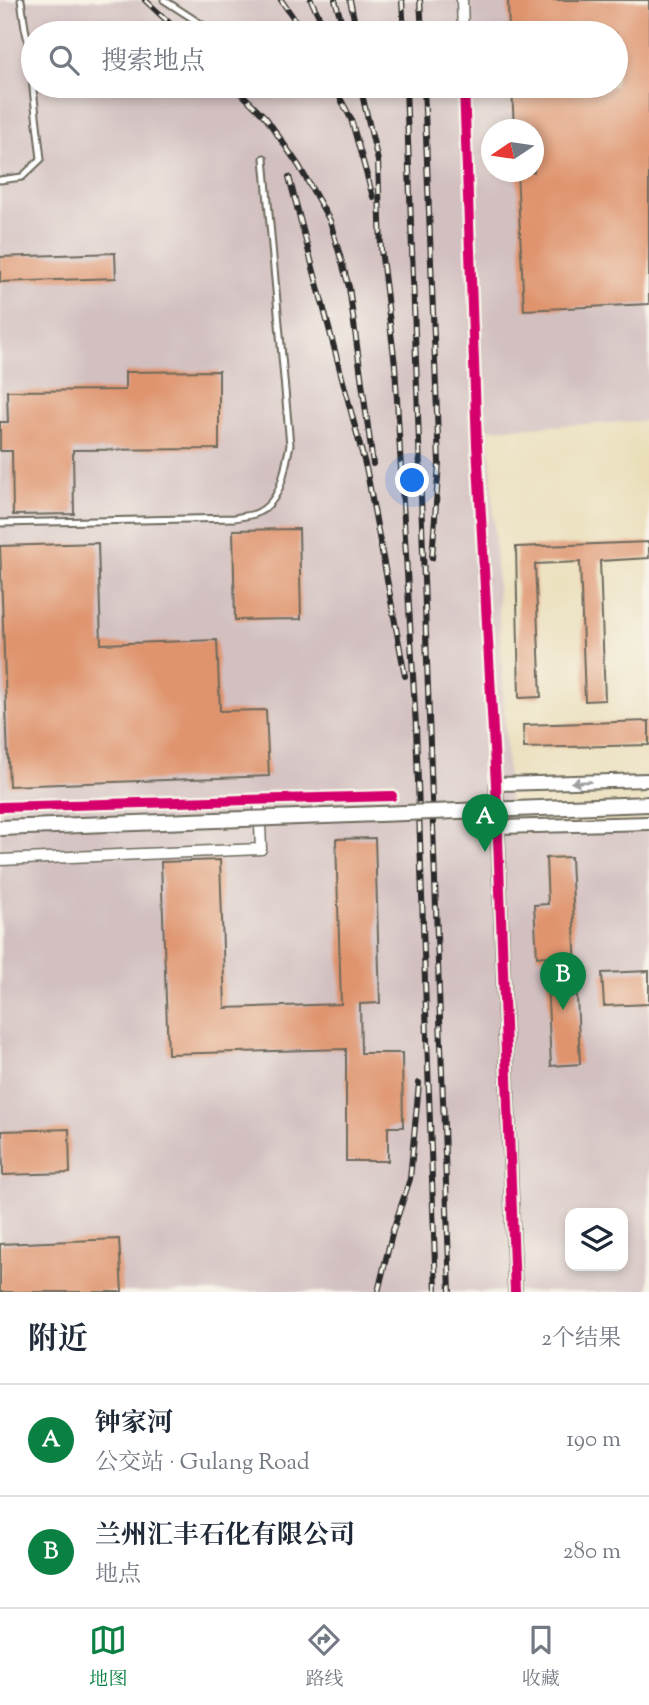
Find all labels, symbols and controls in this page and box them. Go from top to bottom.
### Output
search box [21,21,628,98]
icon: search [45,41,83,79]
text: 搜索地点 [101,44,205,81]
north arrow [481,119,544,182]
your location [395,463,429,497]
one-way arrow [570,776,592,788]
pin: A [462,794,508,852]
pin: B [540,952,586,1010]
map controls [565,1208,628,1271]
button: layers [565,1208,628,1271]
text: 附近 [28,1319,88,1362]
text: 2个结果 [541,1323,621,1356]
text: 钟家河 [95,1406,173,1443]
text: A [42,1424,60,1457]
text: 190 m [566,1424,621,1457]
text: 公交站 · Gulang Road [95,1447,310,1480]
text: 兰州汇丰石化有限公司 [95,1518,355,1555]
text: B [44,1536,58,1569]
text: 280 m [563,1536,621,1569]
text: 地点 [95,1559,141,1592]
tab: 地图 [89,1621,127,1694]
tab: 路线 [305,1621,344,1694]
tab: 收藏 [522,1621,560,1694]

